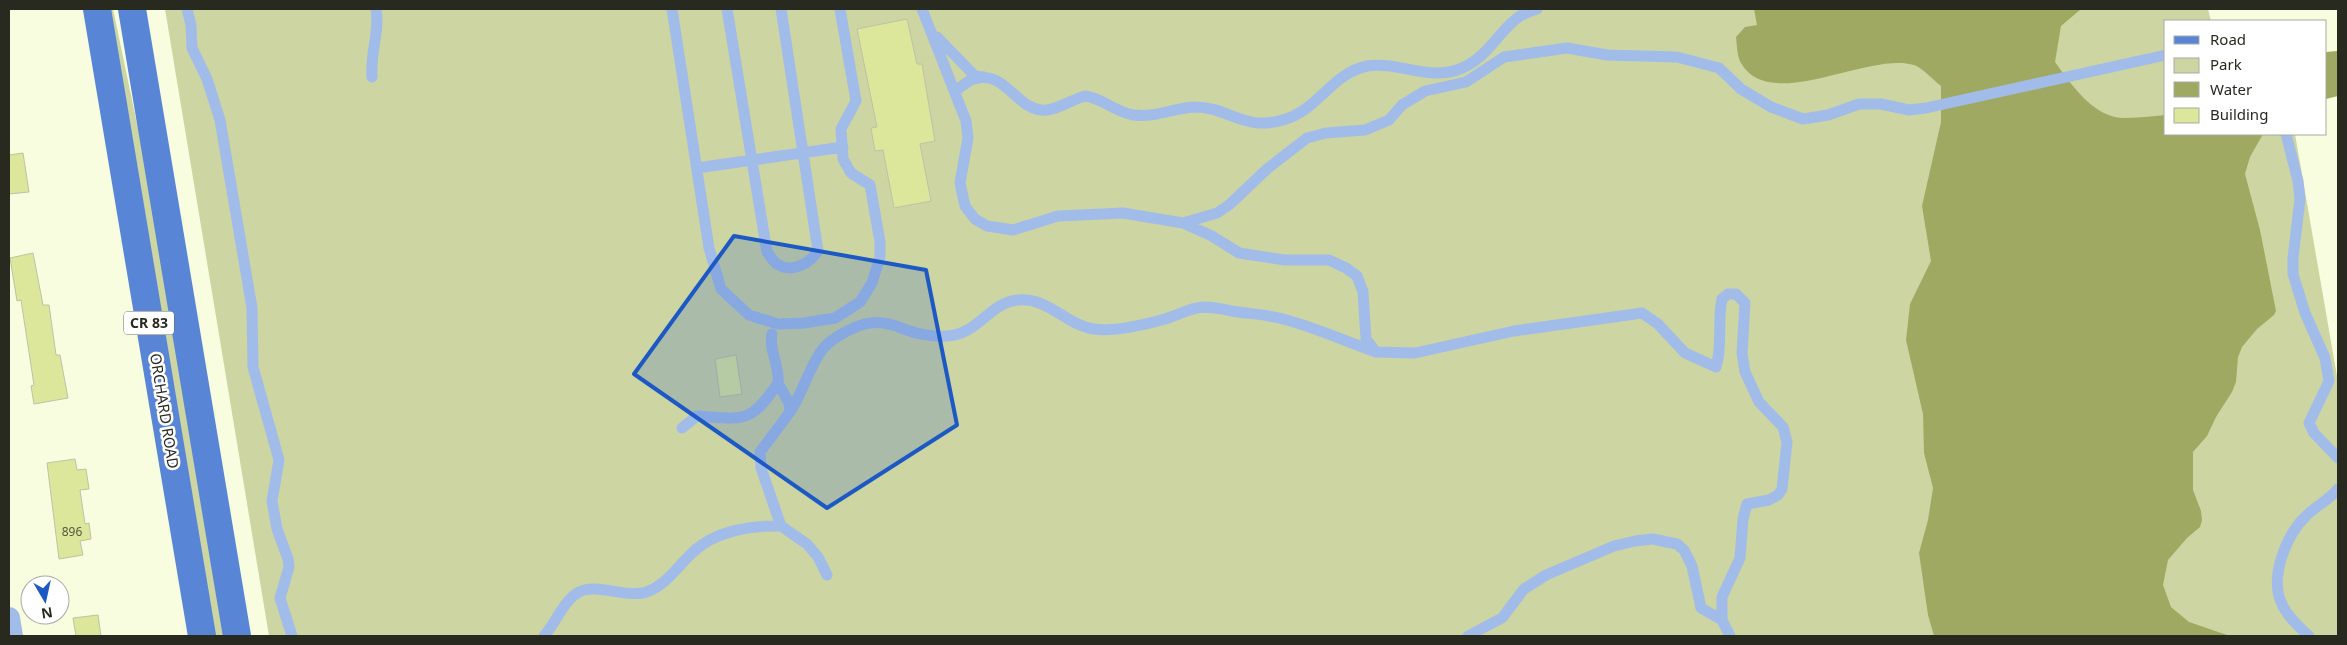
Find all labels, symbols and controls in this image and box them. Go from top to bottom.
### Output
legend [2164,20,2327,135]
text: Road [2210,29,2246,49]
text: Park [2210,54,2242,74]
text: Water [2210,79,2252,99]
text: Building [2210,104,2268,124]
road number: CR 83 [124,312,174,334]
street label: ORCHARD ROAD [146,352,184,470]
house number: 896 [62,523,82,540]
north arrow [20,575,70,625]
text: N [40,603,54,624]

